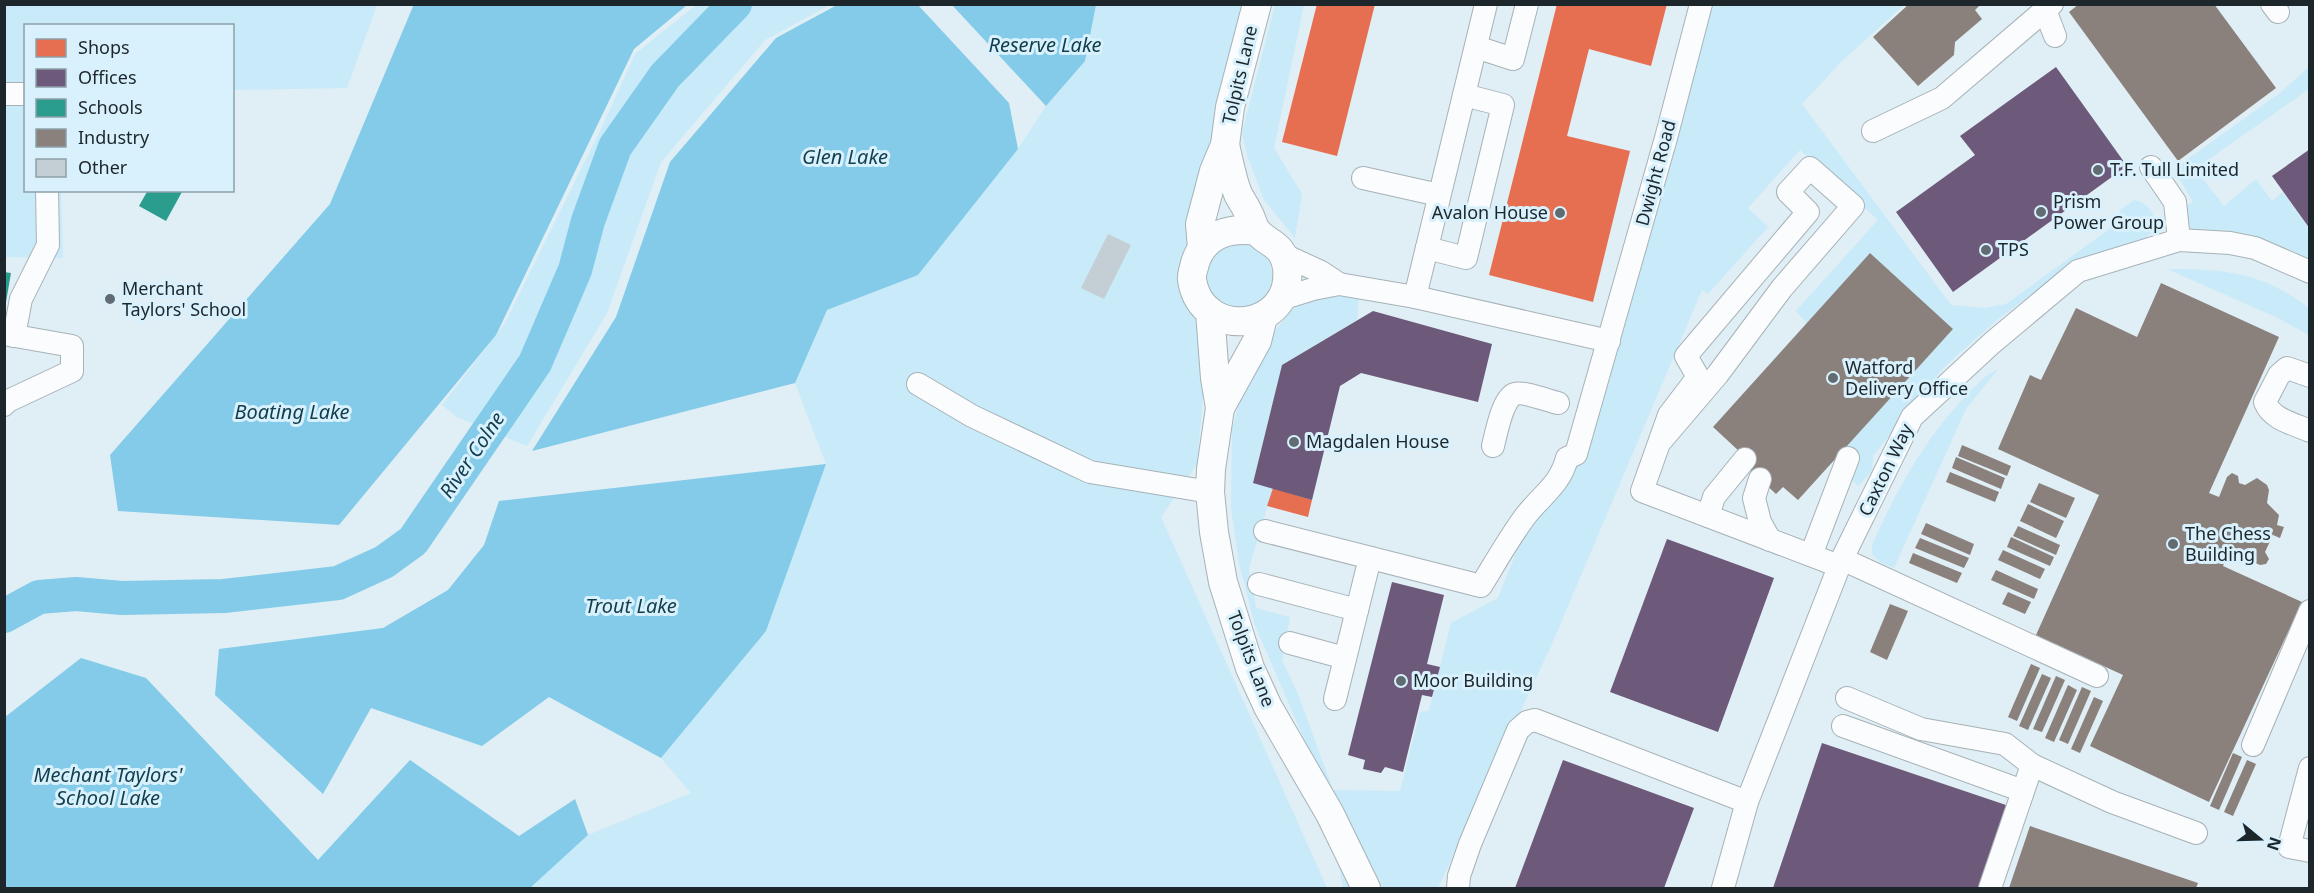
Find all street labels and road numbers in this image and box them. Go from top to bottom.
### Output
street label: Tolpits Lane [1216,23,1262,126]
street label: Dwight Road [1629,117,1681,228]
street label: Caxton Way [1852,419,1918,520]
street label: Tolpits Lane [1223,607,1281,710]

